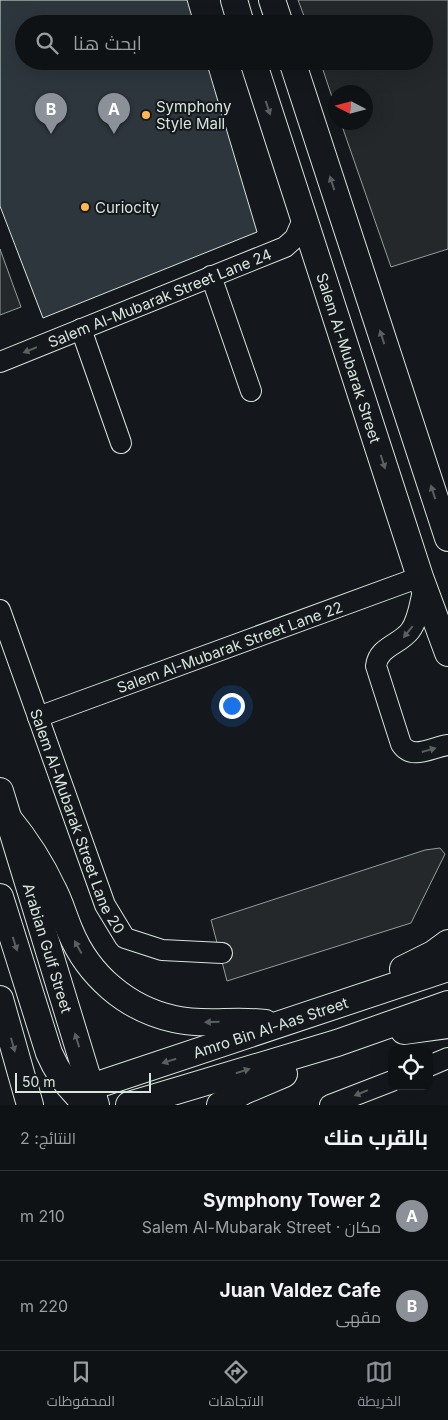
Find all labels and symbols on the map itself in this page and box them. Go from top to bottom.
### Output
north arrow [328,85,373,130]
pin: B [35,93,67,134]
pin: A [98,93,130,134]
place label: Symphony Style Mall [156,97,232,133]
one-way arrow [265,100,273,115]
marker: Symphony Style Mall [140,109,152,121]
one-way arrow [327,175,335,190]
place label: Curiocity [95,198,160,217]
marker: Curiocity [79,201,91,213]
street label: Salem Al-Mubarak Street Lane 24 [45,244,274,351]
street label: Salem Al-Mubarak Street [313,270,386,445]
one-way arrow [378,330,385,345]
one-way arrow [23,346,37,354]
one-way arrow [379,455,387,470]
one-way arrow [429,484,436,499]
street label: Salem Al-Mubarak Street Lane 22 [114,597,345,697]
one-way arrow [402,625,413,638]
your location [219,693,245,719]
street label: Salem Al-Mubarak Street Lane 20 [26,706,130,937]
one-way arrow [421,745,436,753]
street label: Arabian Gulf Street [19,881,77,1015]
one-way arrow [11,937,19,952]
one-way arrow [74,939,82,954]
street label: Amro Bin Al-Aas Street [190,993,350,1062]
one-way arrow [204,1019,220,1027]
one-way arrow [72,1032,80,1047]
one-way arrow [10,1038,18,1053]
one-way arrow [162,1057,177,1065]
one-way arrow [235,1066,250,1074]
scale bar [15,1070,151,1093]
one-way arrow [353,1089,368,1097]

